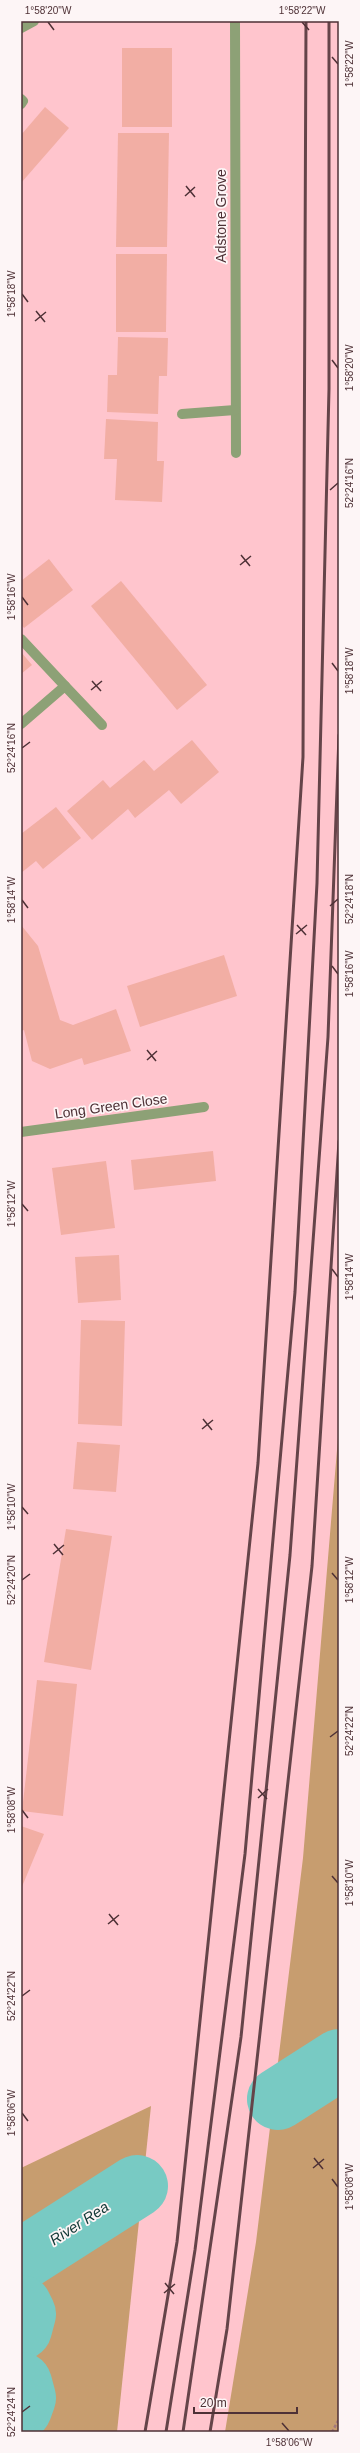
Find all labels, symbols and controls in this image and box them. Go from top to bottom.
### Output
text: 1°58'20"W [25,5,72,16]
text: 1°58'22"W [279,5,326,16]
text: 1°58'22"W [344,40,355,87]
street label: Adstone Grove [213,169,229,263]
text: 1°58'18"W [6,270,17,317]
text: 1°58'20"W [344,344,355,391]
text: 52°24'16"N [344,458,355,508]
text: 1°58'16"W [6,573,17,620]
text: 1°58'18"W [344,647,355,694]
text: 52°24'16"N [6,723,17,773]
text: 52°24'18"N [344,874,355,924]
text: 1°58'14"W [6,876,17,923]
text: 1°58'16"W [344,950,355,997]
street label: Long Green Close [54,1090,169,1122]
text: 1°58'12"W [6,1180,17,1227]
text: 1°58'14"W [344,1253,355,1300]
text: 1°58'10"W [6,1483,17,1530]
text: 52°24'20"N [6,1555,17,1605]
text: 1°58'12"W [344,1556,355,1603]
text: 52°24'22"N [344,1706,355,1756]
text: 1°58'08"W [6,1786,17,1833]
text: 1°58'10"W [344,1859,355,1906]
text: 52°24'22"N [6,1971,17,2021]
text: 1°58'06"W [6,2089,17,2136]
text: 1°58'08"W [344,2163,355,2210]
water label: River Rea [46,2198,112,2248]
text: 52°24'24"N [6,2387,17,2437]
scale bar [194,2389,297,2415]
text: 20 m [200,2396,227,2410]
text: 1°58'06"W [266,2437,313,2448]

